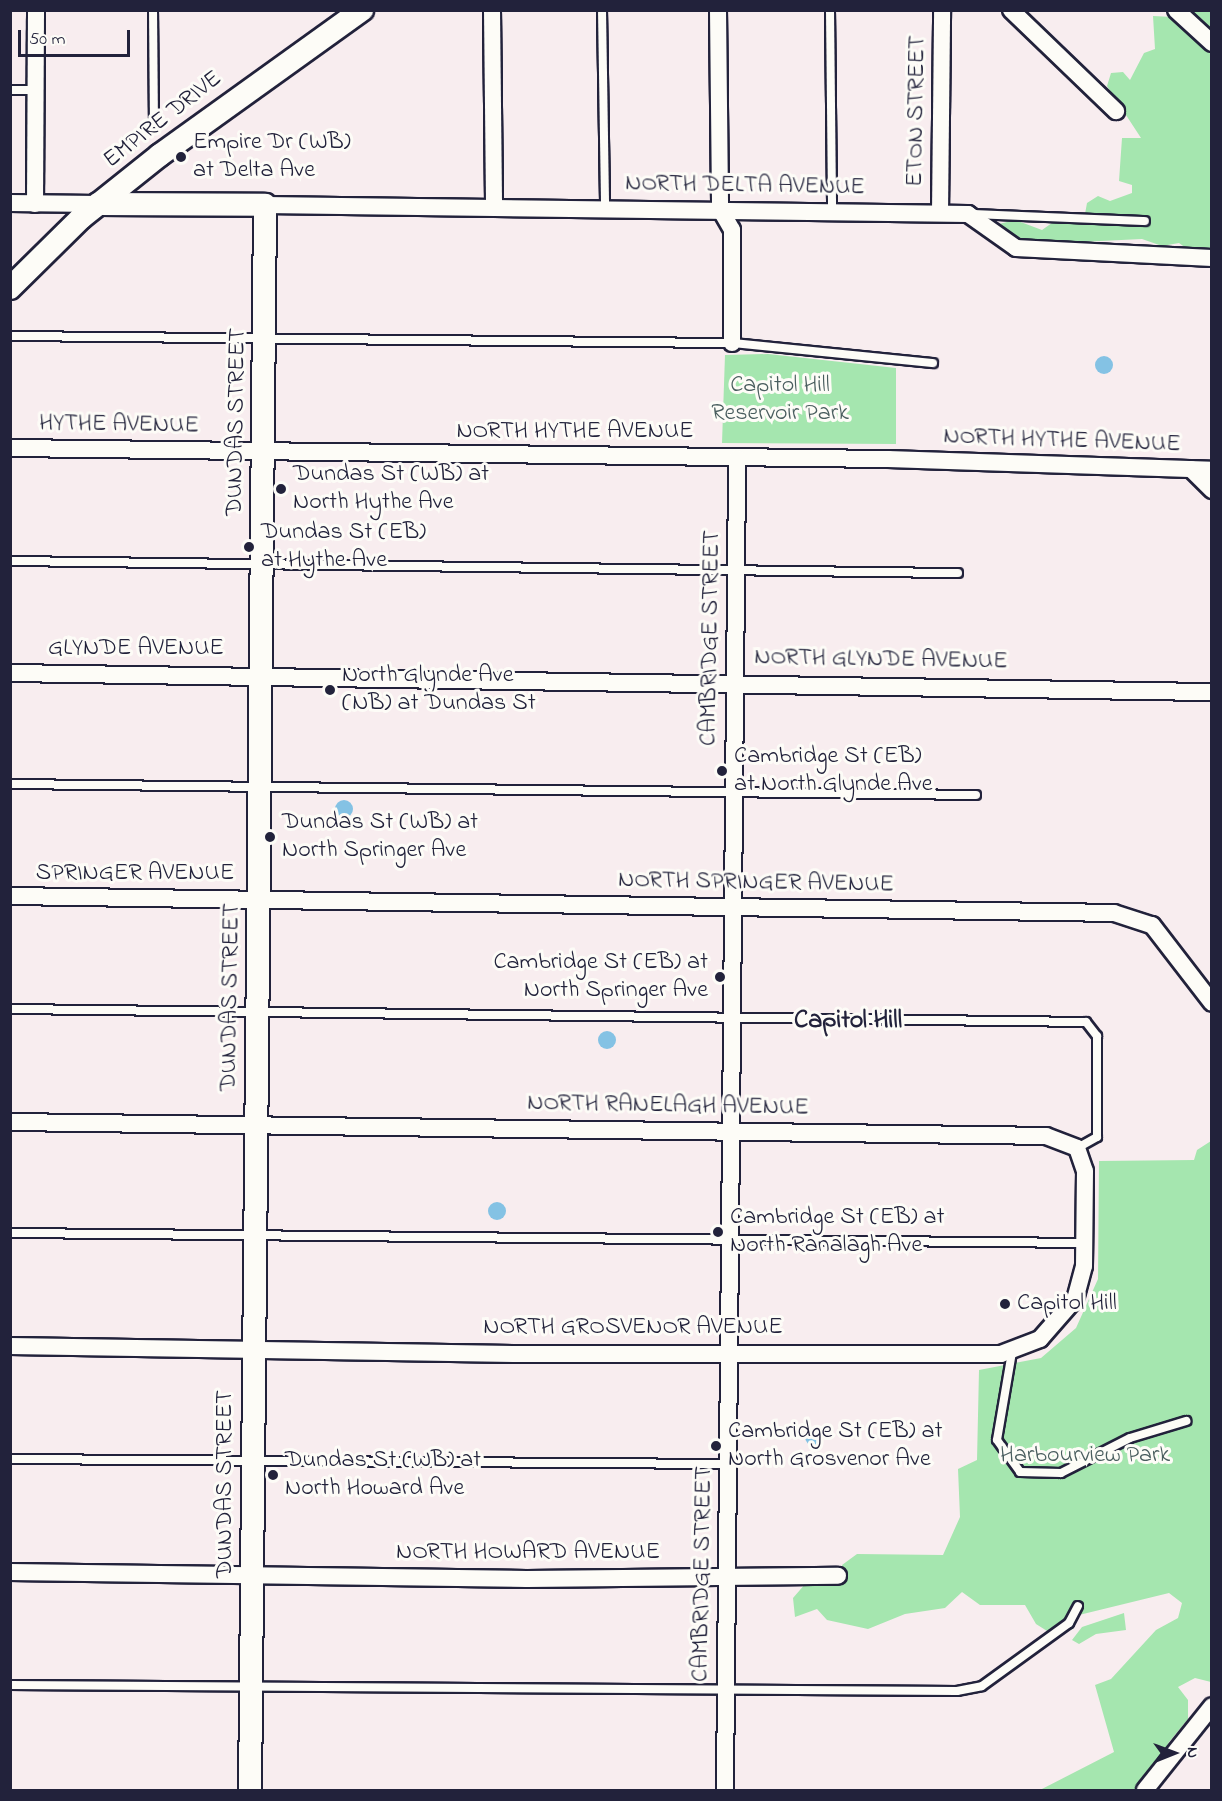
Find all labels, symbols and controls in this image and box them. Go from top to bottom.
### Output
scale bar [21,18,134,56]
text: 50 m [29,27,66,53]
street label: ETON STREET [901,35,933,187]
street label: EMPIRE DRIVE [98,65,228,175]
place label: Empire Dr (WB) at Delta Ave [193,129,351,185]
marker: Empire Dr (WB) at Delta Ave [174,150,188,164]
street label: NORTH DELTA AVENUE [625,170,865,202]
street label: DUNDAS STREET [221,328,253,516]
park label: Capitol Hill Reservoir Park [711,372,849,428]
street label: HYTHE AVENUE [39,409,199,441]
street label: NORTH HYTHE AVENUE [456,418,694,446]
street label: NORTH HYTHE AVENUE [943,422,1181,460]
place label: Dundas St (WB) at North Hythe Ave [293,461,489,517]
marker: Dundas St (WB) at North Hythe Ave [274,482,288,496]
place label: Dundas St (EB) at Hythe Ave [261,519,426,575]
street label: CAMBRIDGE STREET [695,530,727,746]
marker: Dundas St (EB) at Hythe Ave [242,540,256,554]
street label: GLYNDE AVENUE [48,635,224,663]
street label: NORTH GLYNDE AVENUE [754,643,1008,677]
place label: North Glynde Ave (NB) at Dundas St [342,662,536,718]
marker: North Glynde Ave (NB) at Dundas St [323,683,337,697]
place label: Cambridge St (EB) at North Glynde Ave [734,743,933,799]
marker: Cambridge St (EB) at North Glynde Ave [715,764,729,778]
place label: Dundas St (WB) at North Springer Ave [282,809,478,865]
marker: Dundas St (WB) at North Springer Ave [263,830,277,844]
street label: SPRINGER AVENUE [36,860,234,888]
street label: NORTH SPRINGER AVENUE [618,866,894,900]
street label: DUNDAS STREET [215,903,247,1091]
place label: Cambridge St (EB) at North Springer Ave [493,949,708,1005]
marker: Cambridge St (EB) at North Springer Ave [713,970,727,984]
district label: Capitol Hill [794,1006,902,1038]
street label: NORTH RANELAGH AVENUE [527,1089,809,1123]
place label: Cambridge St (EB) at North Ranalagh Ave [730,1204,945,1260]
marker: Cambridge St (EB) at North Ranalagh Ave [711,1225,725,1239]
place label: Capitol Hill [1017,1290,1117,1318]
marker: Capitol Hill [998,1297,1012,1311]
street label: NORTH GROSVENOR AVENUE [483,1314,783,1342]
street label: DUNDAS STREET [212,1390,240,1578]
place label: Cambridge St (EB) at North Grosvenor Ave [728,1418,943,1474]
marker: Cambridge St (EB) at North Grosvenor Ave [709,1439,723,1453]
park label: Harbourview Park [1000,1442,1170,1470]
place label: Dundas St (WB) at North Howard Ave [285,1447,481,1503]
street label: CAMBRIDGE STREET [687,1466,719,1682]
marker: Dundas St (WB) at North Howard Ave [266,1468,280,1482]
street label: NORTH HOWARD AVENUE [396,1539,660,1567]
north arrow [1144,1723,1204,1783]
text: N [1180,1747,1204,1758]

